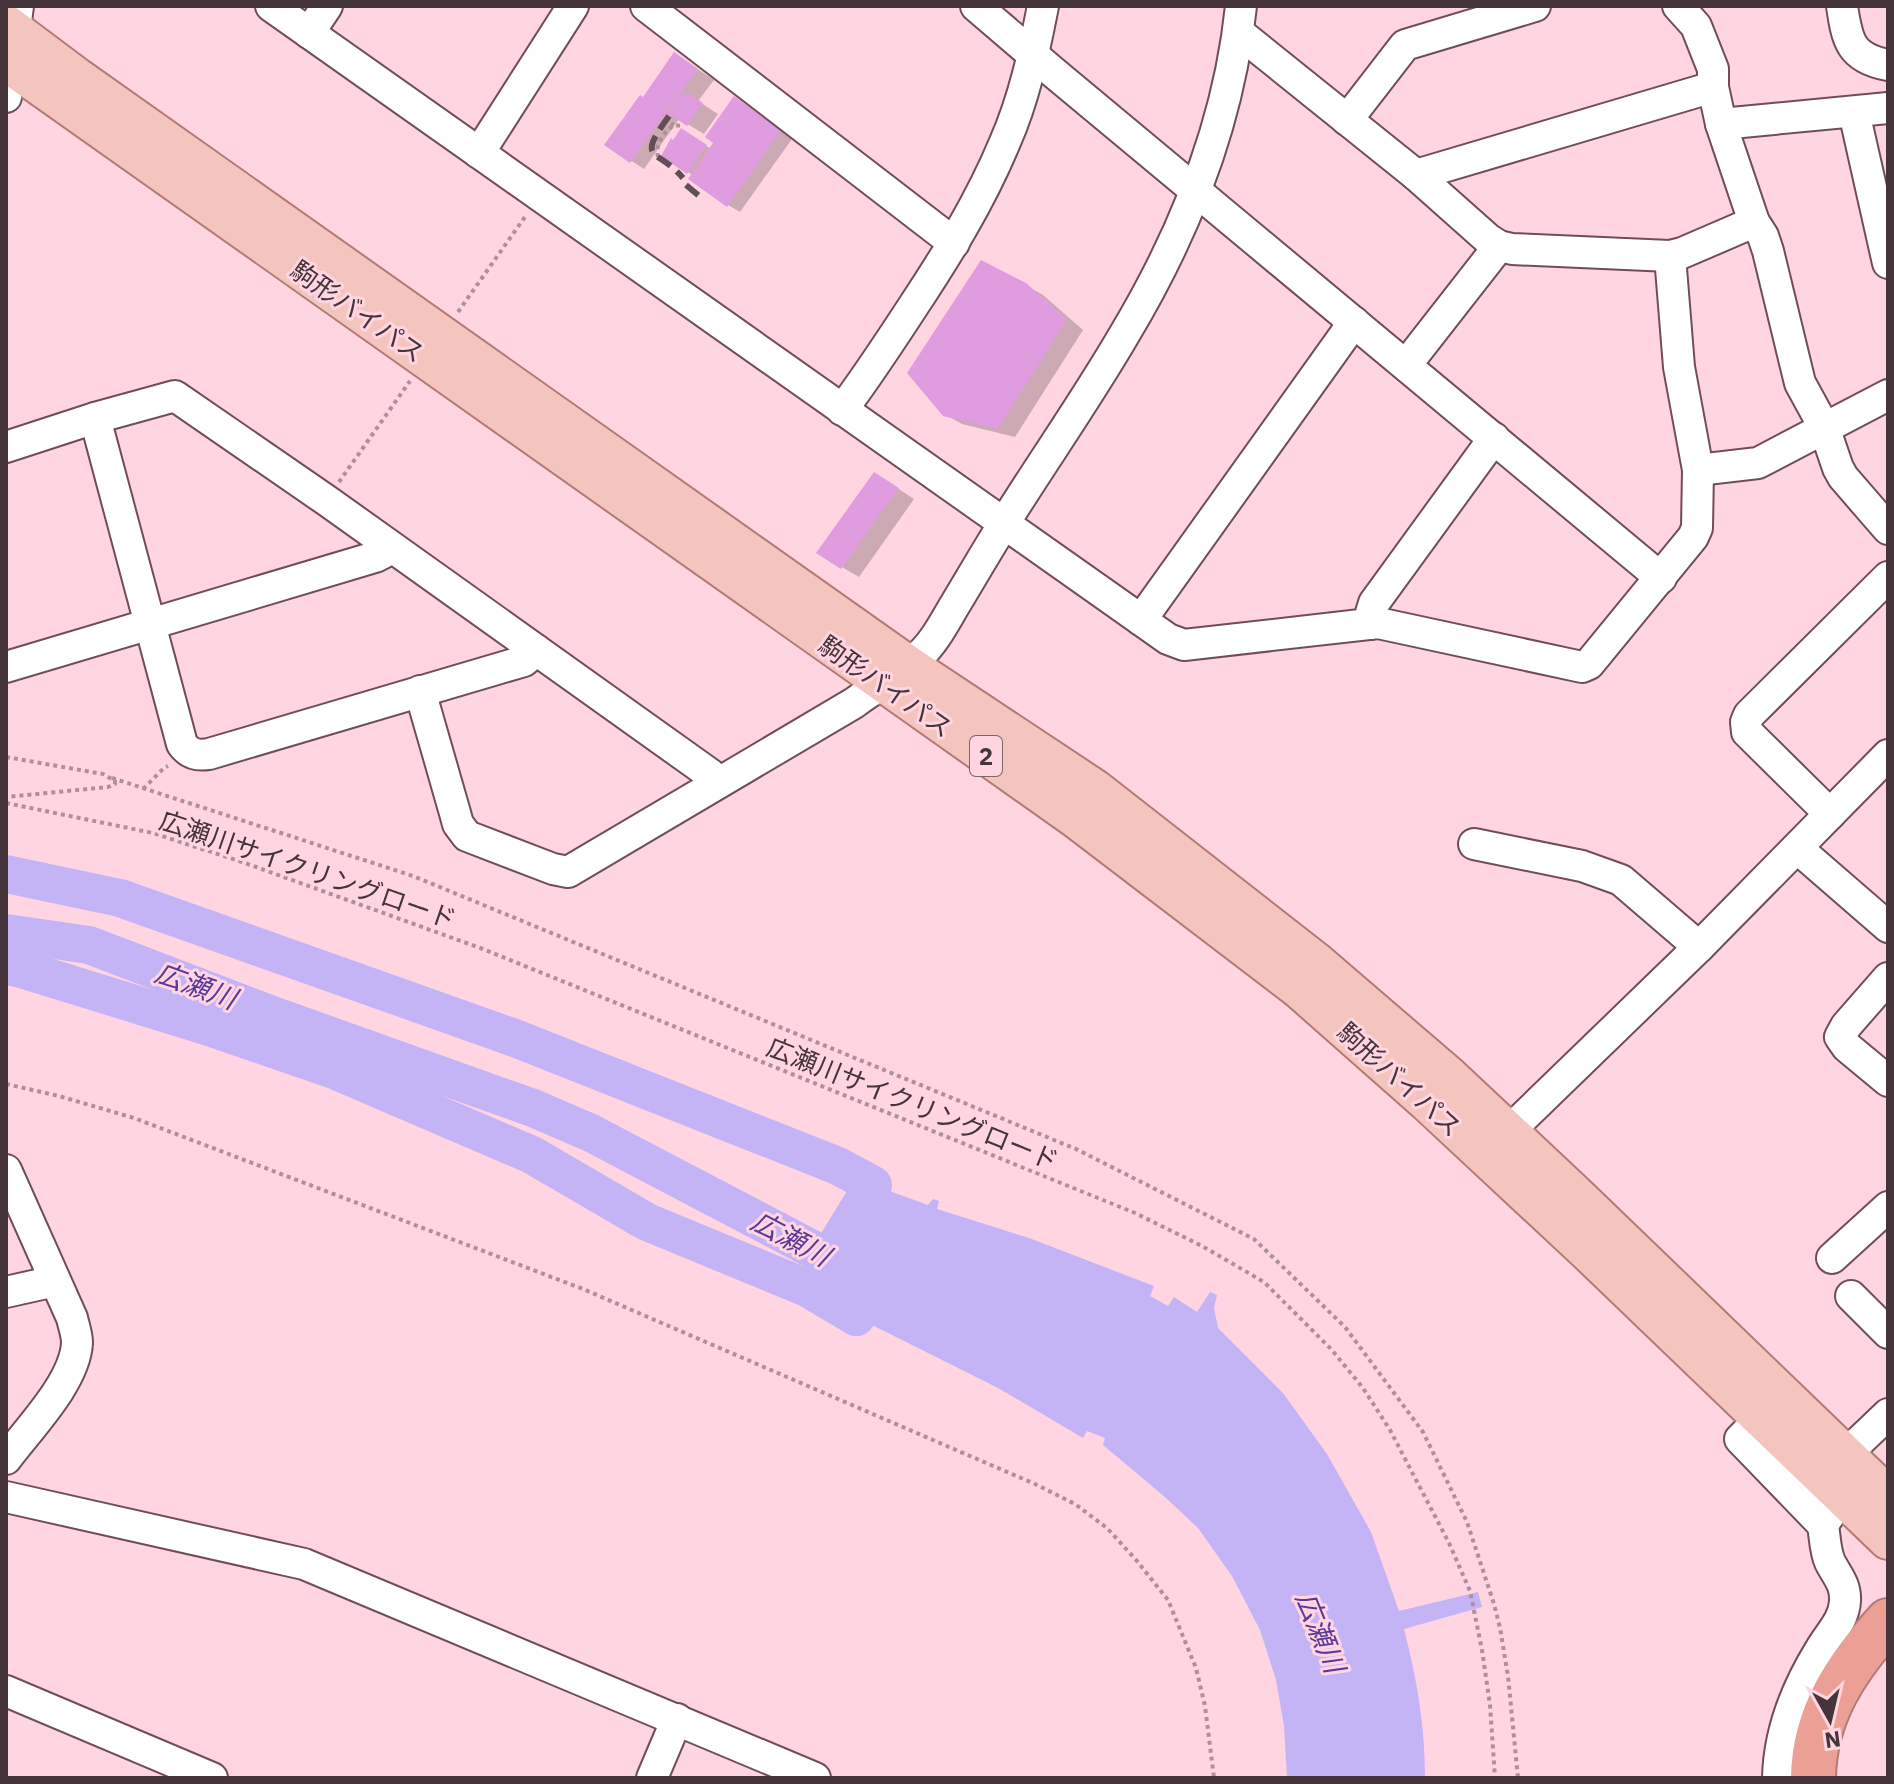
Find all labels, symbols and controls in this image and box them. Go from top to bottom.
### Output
street label: 駒形バイパス [285,252,431,370]
street label: 駒形バイパス [813,627,959,745]
road number: 2 [970,736,1002,776]
street label: 広瀬川サイクリングロード [155,802,461,936]
water label: 広瀬川 [150,953,245,1018]
street label: 駒形バイパス [1331,1014,1469,1144]
street label: 広瀬川サイクリングロード [762,1029,1064,1177]
water label: 広瀬川 [745,1202,839,1275]
water label: 広瀬川 [1288,1586,1355,1681]
north arrow [1790,1680,1870,1760]
text: N [1823,1725,1843,1756]

